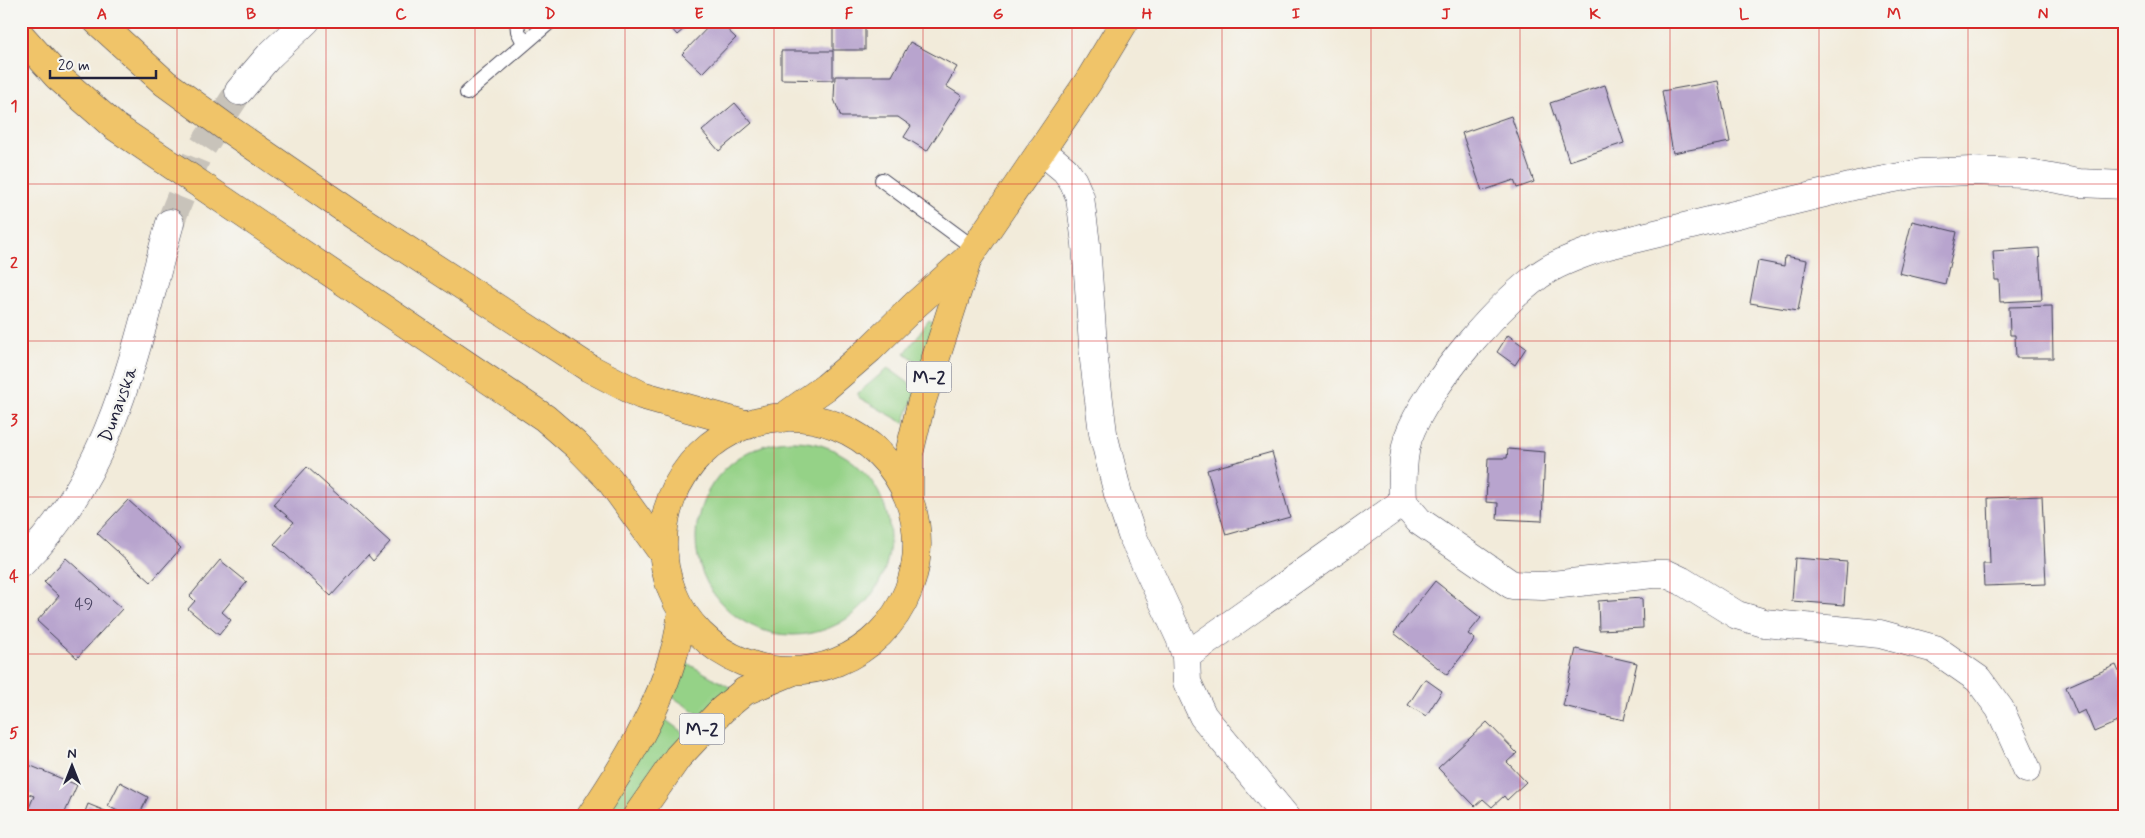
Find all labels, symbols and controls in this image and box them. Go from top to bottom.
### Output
text: A [97,4,107,25]
text: B [246,4,256,25]
text: C [395,4,407,25]
text: D [544,4,556,25]
text: E [694,4,704,25]
text: F [845,4,854,25]
text: G [993,4,1004,25]
text: H [1142,4,1153,25]
text: I [1292,4,1301,25]
text: J [1441,4,1451,25]
text: K [1589,4,1601,25]
text: L [1739,4,1750,25]
text: M [1887,4,1901,25]
text: N [2038,4,2048,25]
scale bar [50,48,156,80]
text: 20 m [58,56,90,76]
text: 1 [10,96,18,117]
text: 2 [10,253,18,274]
road number: M-2 [906,362,952,392]
street label: Dunavska [93,363,144,446]
text: 3 [10,410,18,431]
text: 4 [9,566,19,587]
house number: 49 [75,594,93,615]
road number: M-2 [680,714,724,744]
text: 5 [9,723,19,744]
north arrow [48,740,98,790]
text: N [67,745,77,763]

